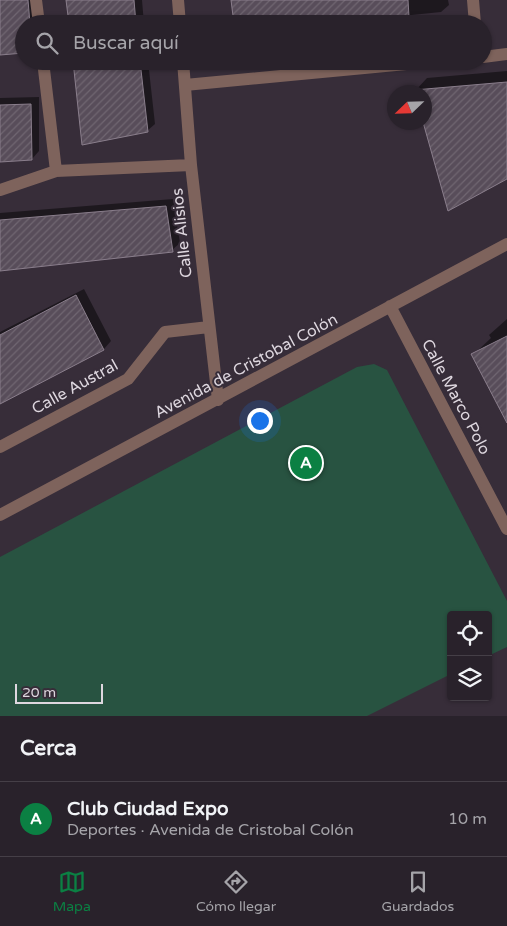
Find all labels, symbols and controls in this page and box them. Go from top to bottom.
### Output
search box [15,15,492,70]
icon: search [33,29,61,57]
text: Buscar aquí [73,32,179,54]
north arrow [387,85,432,130]
street label: Calle Alisios [167,187,197,279]
street label: Avenida de Cristobal Colón [151,309,341,423]
street label: Calle Marco Polo [417,336,495,458]
street label: Calle Austral [28,355,122,419]
your location [247,408,273,434]
pin: A [290,444,322,482]
map controls [447,611,492,701]
button: locate [447,611,492,656]
button: layers [447,656,492,701]
scale bar [15,681,102,704]
text: 20 m [22,684,56,701]
text: Cerca [20,736,77,761]
text: Club Ciudad Expo [67,798,228,820]
text: A [30,809,42,829]
text: 10 m [448,809,487,829]
text: Deportes · Avenida de Cristobal Colón [67,820,354,840]
tab: Mapa [53,868,91,915]
tab: Cómo llegar [196,868,276,915]
tab: Guardados [381,868,454,915]

